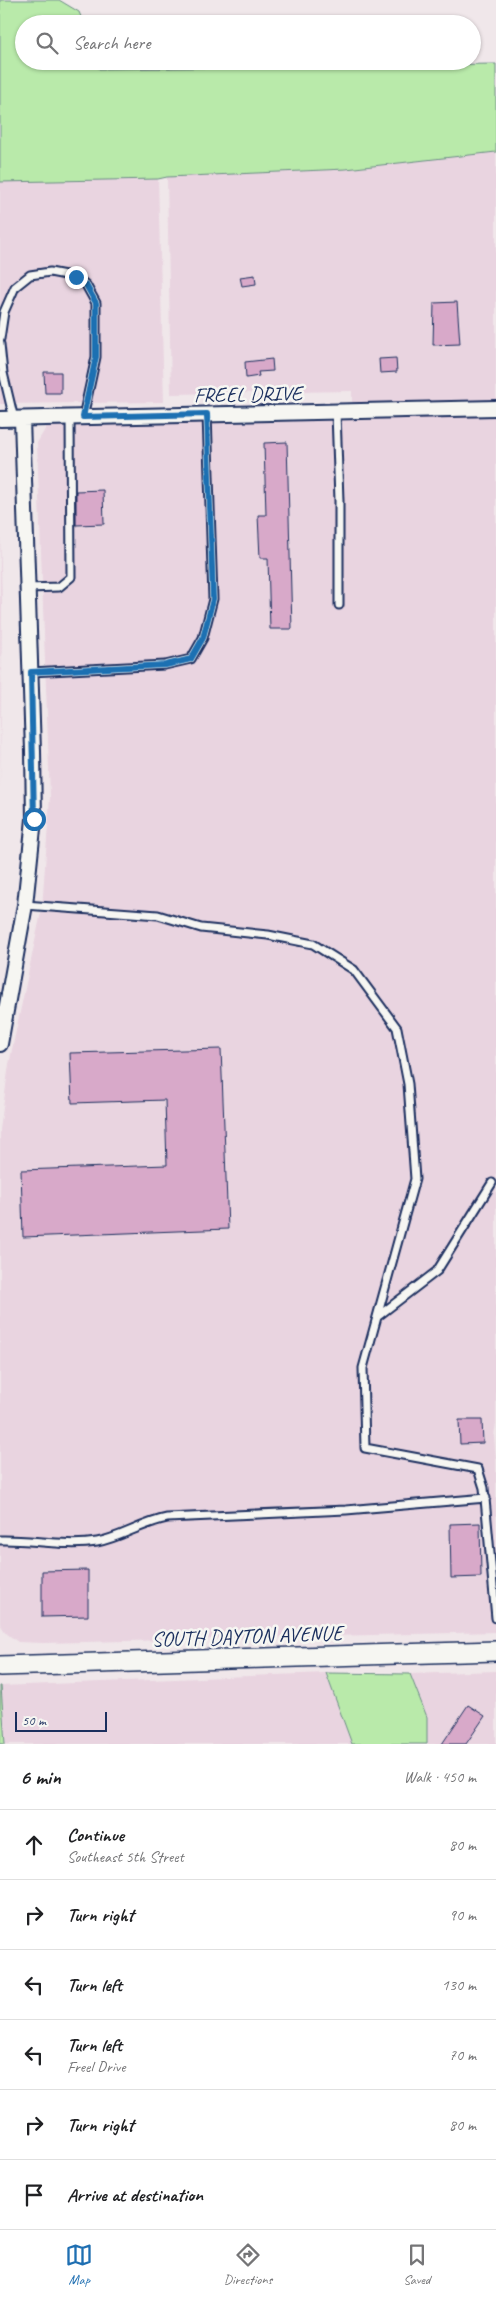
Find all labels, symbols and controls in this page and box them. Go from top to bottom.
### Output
search box [15,15,481,70]
icon: search [33,29,61,57]
text: Search here [73,31,150,55]
route end [65,266,88,289]
street label: FREEL DRIVE [194,380,305,408]
route start [23,808,46,831]
street label: SOUTH DAYTON AVENUE [151,1620,345,1652]
scale bar [15,1709,108,1732]
text: 50 m [22,1712,46,1729]
text: 6 min [20,1764,61,1790]
text: Walk · 450 m [404,1767,476,1787]
text: Continue [67,1823,124,1847]
icon: ahead [20,1831,48,1859]
text: 80 m [449,1835,476,1855]
text: Southeast 5th Street [67,1847,184,1867]
icon: right [20,1901,48,1929]
text: Turn right [67,1903,134,1927]
text: 90 m [449,1905,476,1925]
icon: left [20,1971,48,1999]
text: Turn left [67,1973,122,1997]
text: 130 m [442,1975,476,1995]
text: Turn left [67,2033,122,2057]
icon: left [20,2041,48,2069]
text: 70 m [449,2045,476,2065]
text: Freel Drive [67,2057,125,2077]
icon: right [20,2111,48,2139]
text: Turn right [67,2113,134,2137]
text: 80 m [449,2115,476,2135]
icon: arrive [20,2181,48,2209]
text: Arrive at destination [67,2183,203,2207]
tab: Map [65,2241,93,2288]
tab: Directions [224,2241,272,2288]
tab: Saved [403,2241,431,2288]

